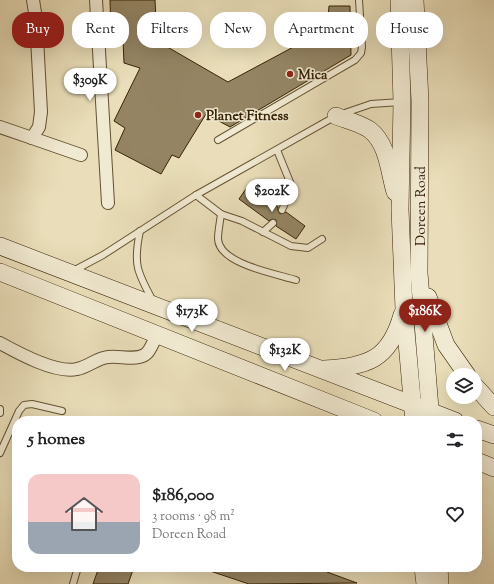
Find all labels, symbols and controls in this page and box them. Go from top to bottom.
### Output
chip: Buy [12,12,64,48]
chip: Rent [72,12,129,48]
chip: Filters [137,12,202,48]
chip: New [210,12,266,48]
chip: Apartment [274,12,368,48]
chip: House [376,12,443,48]
place label: Mica [298,66,328,86]
pin: $309K [62,68,118,102]
marker: Mica [285,69,295,79]
text: $309K [73,72,107,90]
place label: Planet Fitness [206,107,289,127]
marker: Planet Fitness [193,110,203,120]
street label: Doreen Road [412,166,432,246]
pin: $202K [244,179,300,213]
text: $202K [254,183,290,201]
pin: $173K [164,299,220,333]
pin: $186K [397,299,453,333]
text: $173K [176,303,208,321]
text: $186K [408,303,442,321]
pin: $132K [257,338,313,372]
text: $132K [269,342,301,360]
map controls [446,368,482,404]
button: layers [446,368,482,404]
text: 5 homes [28,428,85,452]
icon: filters [444,429,466,451]
text: $186,000 [152,484,214,508]
icon: home [60,490,108,538]
icon: heart [444,503,466,525]
text: 3 rooms · 98 m² [152,508,235,526]
text: Doreen Road [152,526,226,544]

